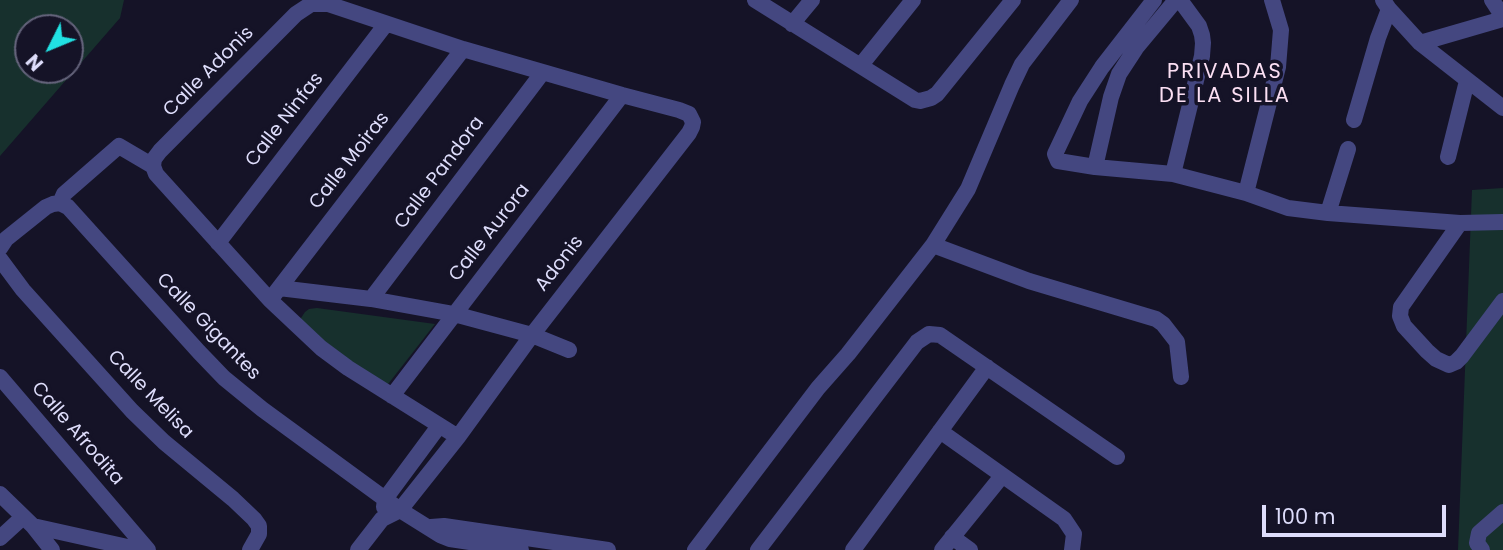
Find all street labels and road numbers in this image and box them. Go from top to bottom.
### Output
street label: Calle Adonis [159,22,259,122]
street label: Calle Ninfas [241,68,329,172]
street label: Calle Moiras [305,108,395,214]
street label: Calle Pandora [390,112,490,234]
street label: Calle Aurora [445,180,535,286]
street label: Adonis [531,232,589,296]
street label: Calle Gigantes [151,269,265,385]
street label: Calle Melisa [102,346,198,444]
street label: Calle Afrodita [26,378,128,490]

